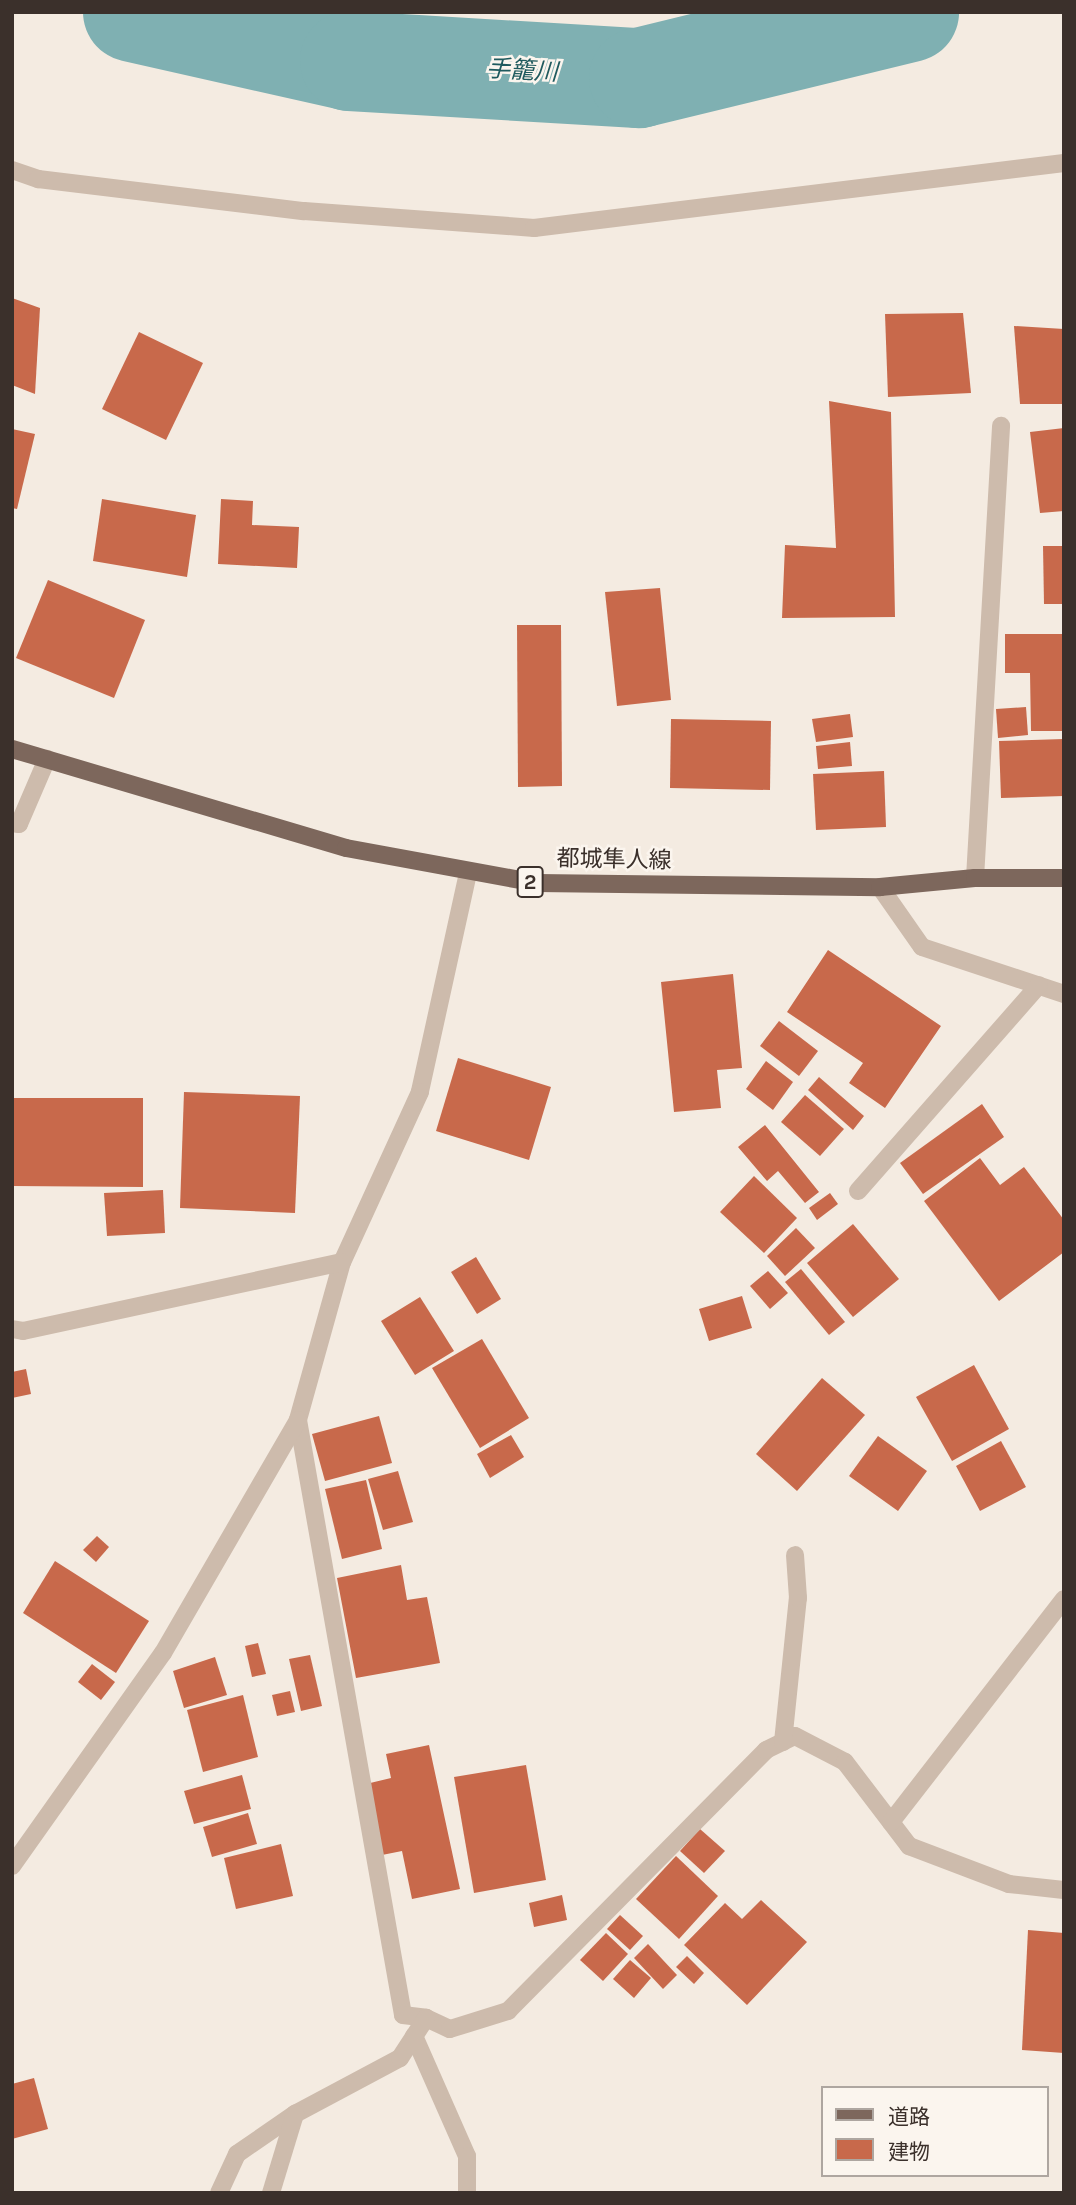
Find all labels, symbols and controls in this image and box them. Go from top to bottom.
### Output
water label: 手籠川 [485,55,559,87]
street label: 都城隼人線 [556,845,672,875]
road number: 2 [516,864,544,900]
legend [820,2086,1048,2177]
text: 道路 [888,2105,930,2129]
text: 建物 [888,2140,930,2164]

